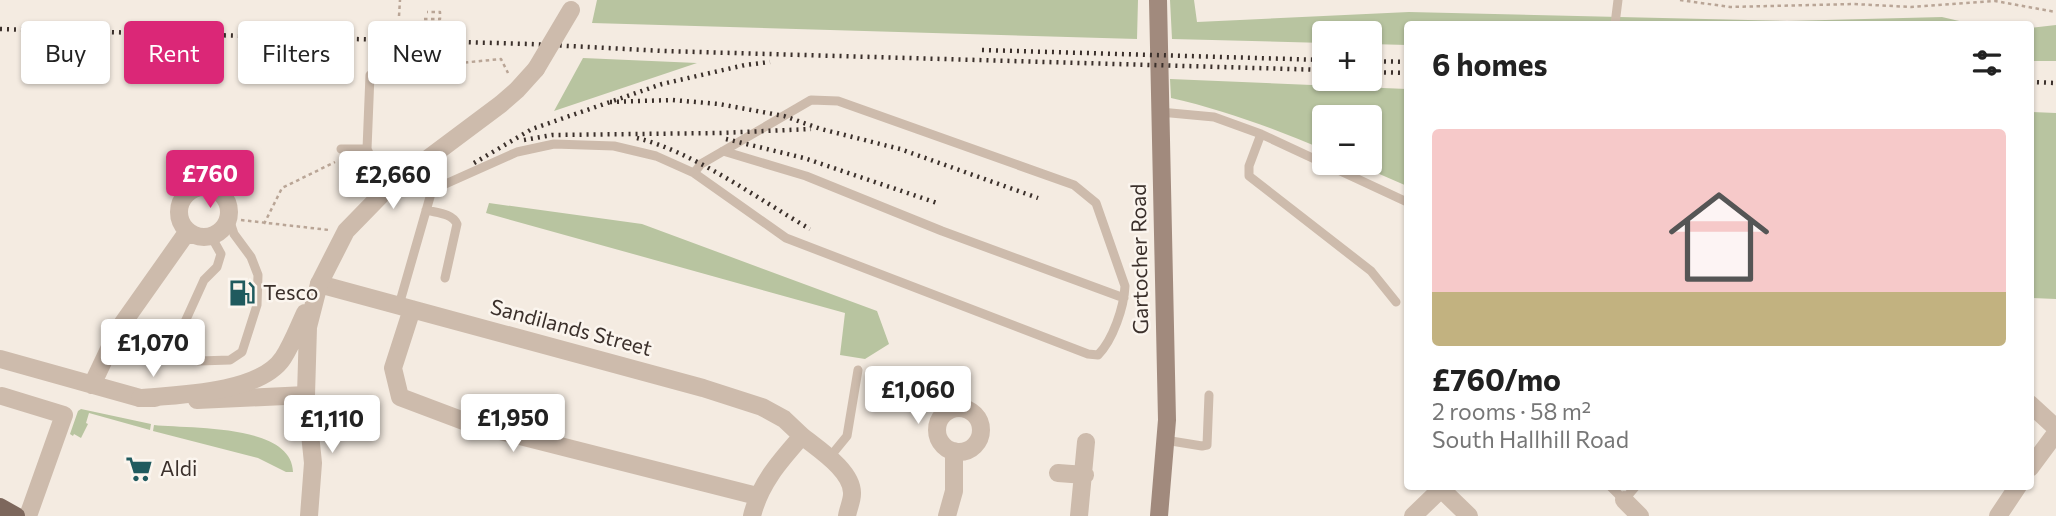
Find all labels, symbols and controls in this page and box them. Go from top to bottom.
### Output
chip: Buy [21,21,110,84]
chip: Rent [124,21,224,84]
chip: Filters [238,21,354,84]
chip: New [368,21,466,84]
map controls [1312,21,1382,175]
button: + [1312,21,1382,91]
icon: filters [1968,44,2006,82]
text: 6 homes [1432,45,1547,82]
button: − [1312,105,1382,175]
pin: £760 [169,150,251,210]
pin: £2,660 [336,152,450,211]
text: £760 [182,159,238,187]
text: £2,660 [355,160,431,188]
icon: home [1656,174,1782,300]
street label: Gartocher Road [1125,183,1152,335]
fuel station icon: Tesco [227,278,257,308]
place label: Tesco [263,279,318,304]
street label: Sandilands Street [488,293,655,360]
pin: £1,070 [96,320,210,379]
text: £1,070 [117,328,189,356]
text: £760/mo [1432,360,1561,397]
pin: £1,060 [861,366,975,426]
text: £1,060 [881,375,955,403]
pin: £1,950 [456,394,570,454]
pin: £1,110 [275,396,389,455]
text: 2 rooms · 58 m² [1432,397,1591,425]
text: £1,950 [477,403,549,431]
text: £1,110 [300,404,364,432]
text: South Hallhill Road [1432,425,1629,453]
supermarket icon: Aldi [124,454,154,484]
place label: Aldi [160,455,197,480]

